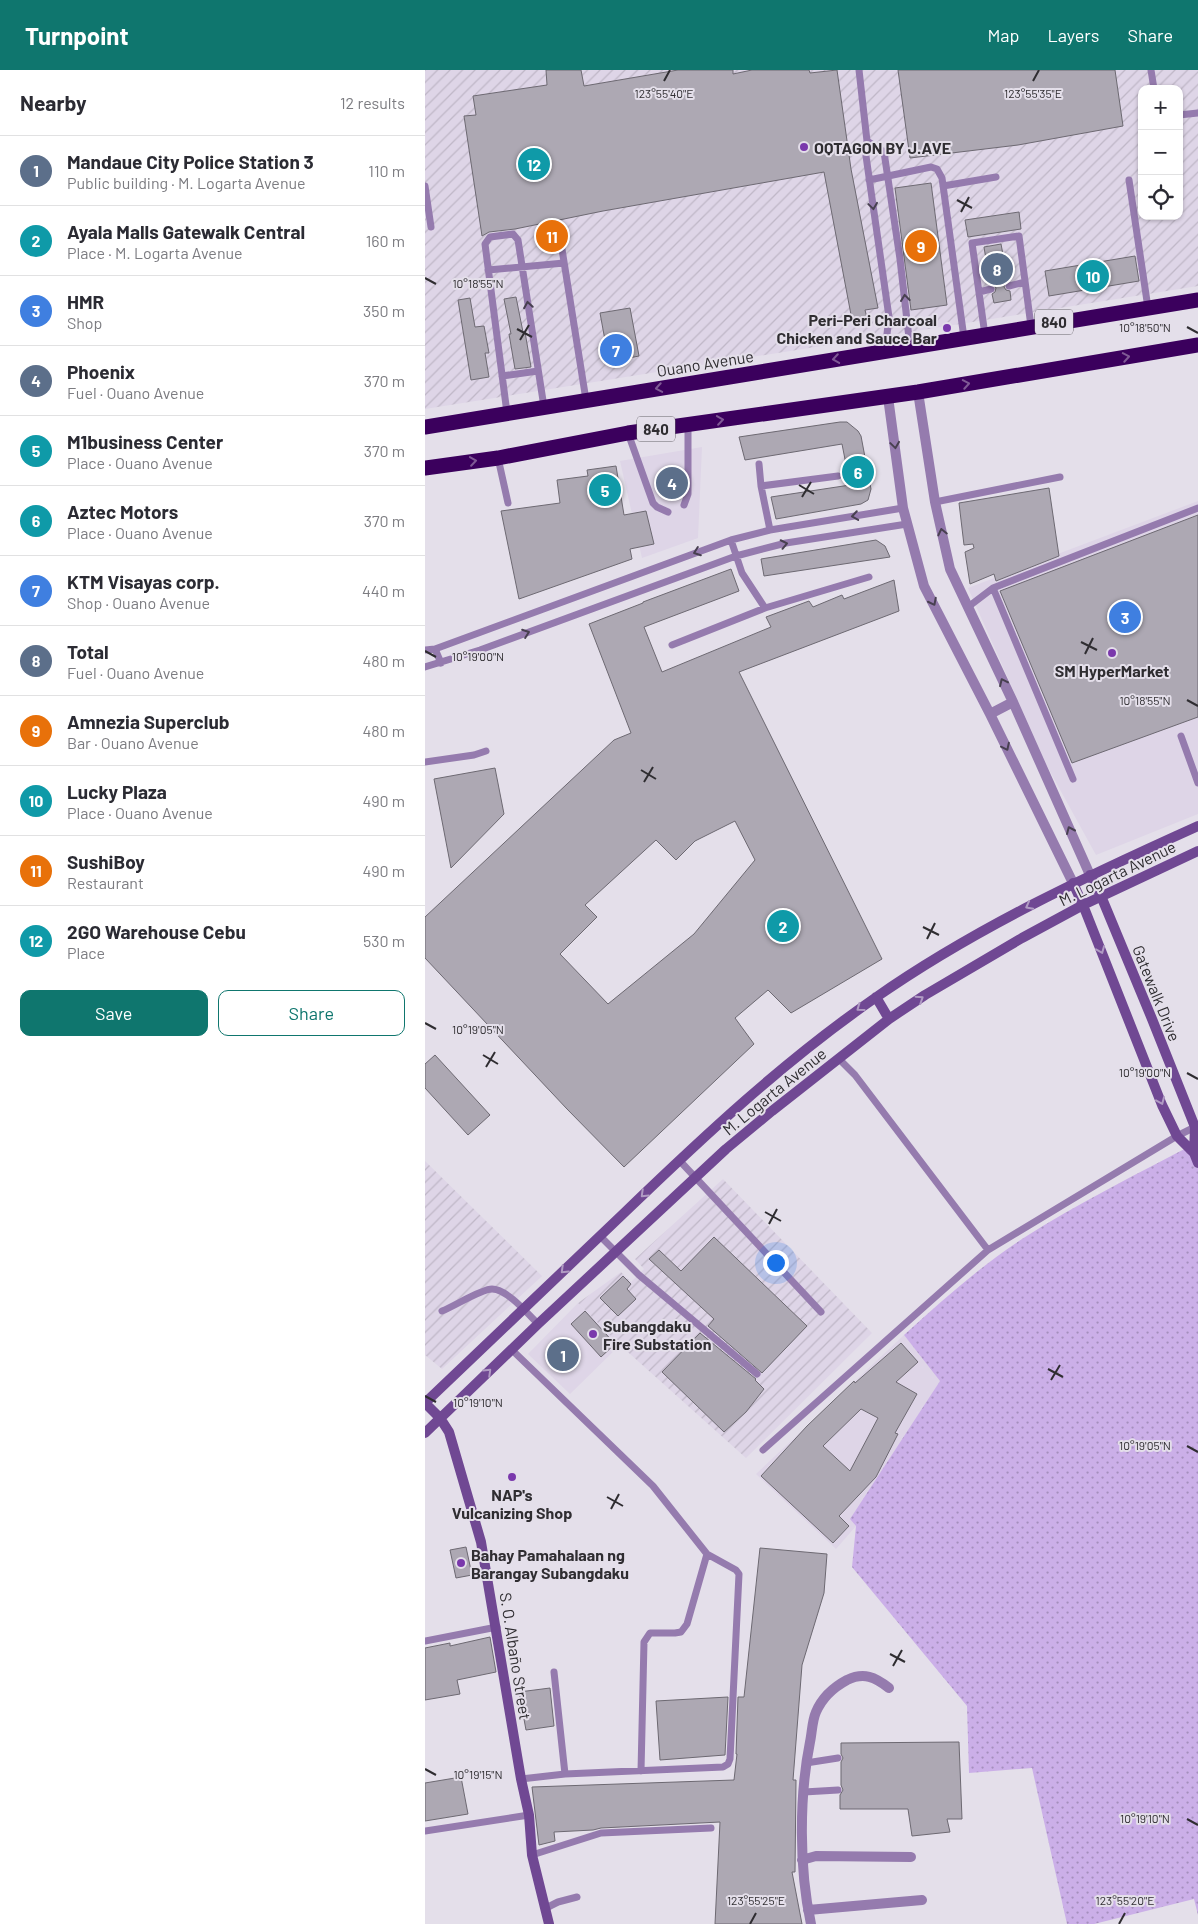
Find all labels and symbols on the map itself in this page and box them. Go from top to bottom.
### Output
text: 123°55'40"E [635,86,693,100]
text: 123°55'35"E [1004,86,1062,100]
place label: OQTAGON BY J.AVE [814,138,951,157]
marker: OQTAGON BY J.AVE [798,141,810,153]
pin: 12 [518,145,550,183]
one-way arrow [867,203,878,211]
pin: 11 [536,217,568,255]
pin: 9 [905,227,937,265]
pin: 8 [981,250,1013,288]
pin: 10 [1077,257,1109,295]
text: 10°18'55"N [452,276,504,290]
one-way arrow [900,294,911,302]
one-way arrow [523,301,534,309]
place label: Peri-Peri Charcoal Chicken and Sauce Bar [776,310,937,347]
road number: 840 [1035,310,1073,334]
text: 10°18'50"N [1119,320,1171,334]
marker: Peri-Peri Charcoal Chicken and Sauce Bar [941,322,953,334]
pin: 7 [600,331,632,369]
street label: Ouano Avenue [655,346,755,380]
one-way arrow [832,353,841,363]
one-way arrow [1122,353,1130,363]
one-way arrow [961,380,970,390]
one-way arrow [654,383,663,393]
one-way arrow [716,415,724,426]
road number: 840 [637,416,675,442]
one-way arrow [889,441,899,450]
pin: 6 [842,453,874,491]
one-way arrow [469,457,478,467]
pin: 4 [656,464,688,502]
pin: 5 [589,471,621,509]
one-way arrow [851,510,859,521]
one-way arrow [937,528,948,537]
one-way arrow [779,539,788,550]
one-way arrow [694,546,702,556]
one-way arrow [926,597,936,606]
pin: 3 [1109,598,1141,636]
one-way arrow [521,629,530,639]
marker: SM HyperMarket [1106,647,1118,659]
text: 10°19'00"N [452,649,504,663]
place label: SM HyperMarket [1055,661,1169,680]
one-way arrow [999,678,1010,687]
text: 10°18'55"N [1119,693,1171,707]
one-way arrow [1000,742,1010,751]
one-way arrow [1066,826,1076,835]
street label: M. Logarta Avenue [1055,836,1179,910]
one-way arrow [1026,900,1035,910]
pin: 2 [767,907,799,945]
street label: Gatewalk Drive [1129,942,1185,1044]
one-way arrow [1095,945,1105,954]
one-way arrow [915,995,924,1005]
one-way arrow [856,1002,866,1011]
text: 10°19'05"N [452,1022,504,1036]
street label: M. Logarta Avenue [718,1043,830,1139]
text: 10°19'00"N [1119,1065,1171,1079]
one-way arrow [1155,1096,1165,1105]
one-way arrow [640,1188,649,1197]
your location [763,1250,789,1276]
one-way arrow [561,1264,570,1273]
place label: Subangdaku Fire Substation [603,1316,711,1353]
marker: Subangdaku Fire Substation [587,1328,599,1340]
pin: 1 [547,1336,579,1374]
one-way arrow [482,1369,491,1378]
text: 10°19'10"N [453,1395,503,1409]
text: 10°19'05"N [1119,1438,1171,1452]
marker: NAP's Vulcanizing Shop [506,1471,518,1483]
place label: NAP's Vulcanizing Shop [452,1485,572,1522]
place label: Bahay Pamahalaan ng Barangay Subangdaku [471,1545,629,1582]
marker: Bahay Pamahalaan ng Barangay Subangdaku [455,1557,467,1569]
street label: S. O. Albaño Street [497,1591,535,1721]
text: 10°19'15"N [453,1767,503,1781]
text: 10°19'10"N [1120,1811,1170,1825]
text: 123°55'25"E [727,1893,785,1907]
text: 123°55'20"E [1096,1893,1154,1907]

